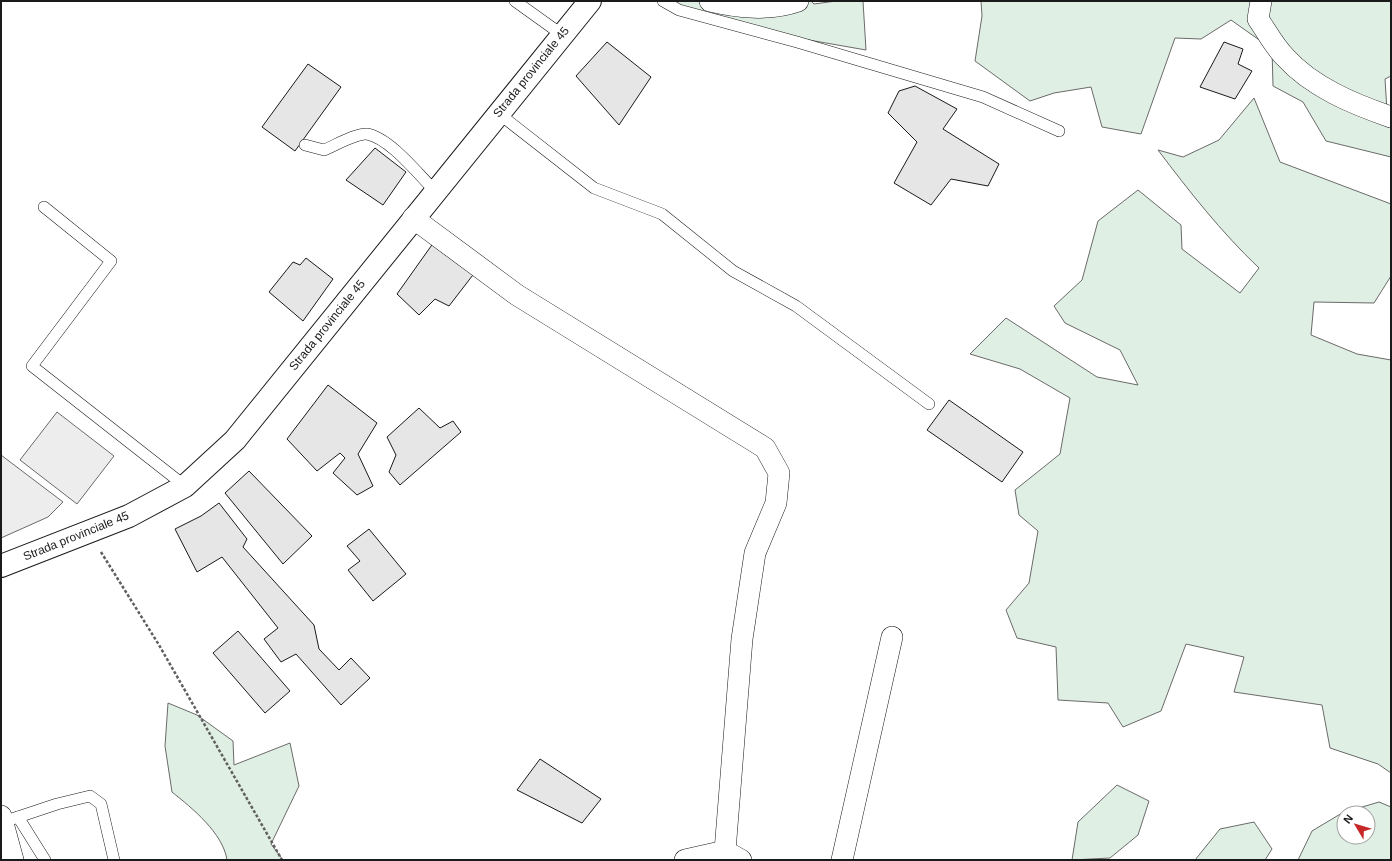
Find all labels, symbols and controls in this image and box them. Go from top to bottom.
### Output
street label: Strada provinciale 45 [490,24,572,120]
street label: Strada provinciale 45 [286,277,368,373]
street label: Strada provinciale 45 [21,508,131,564]
north arrow [1336,805,1376,845]
text: N [1341,812,1355,826]

